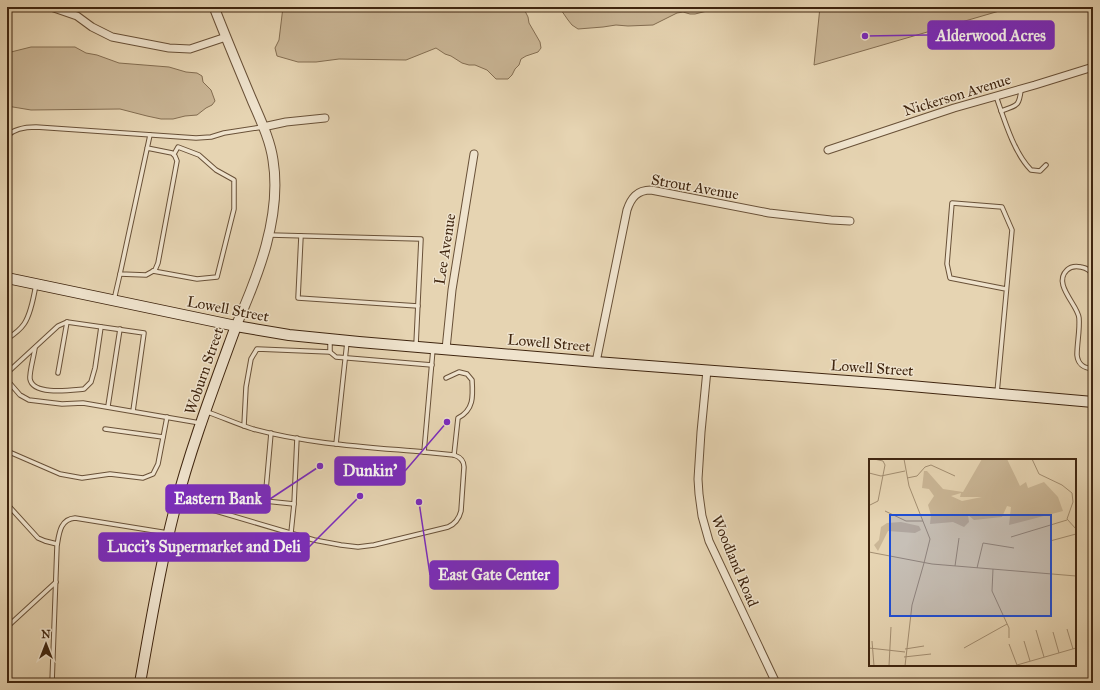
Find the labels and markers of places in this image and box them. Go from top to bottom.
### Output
callout: Alderwood Acres [928,21,1054,49]
callout: Dunkin' [335,457,405,485]
callout: Eastern Bank [166,485,270,513]
callout: Lucci's Supermarket and Deli [99,533,309,561]
callout: East Gate Center [430,561,558,589]

